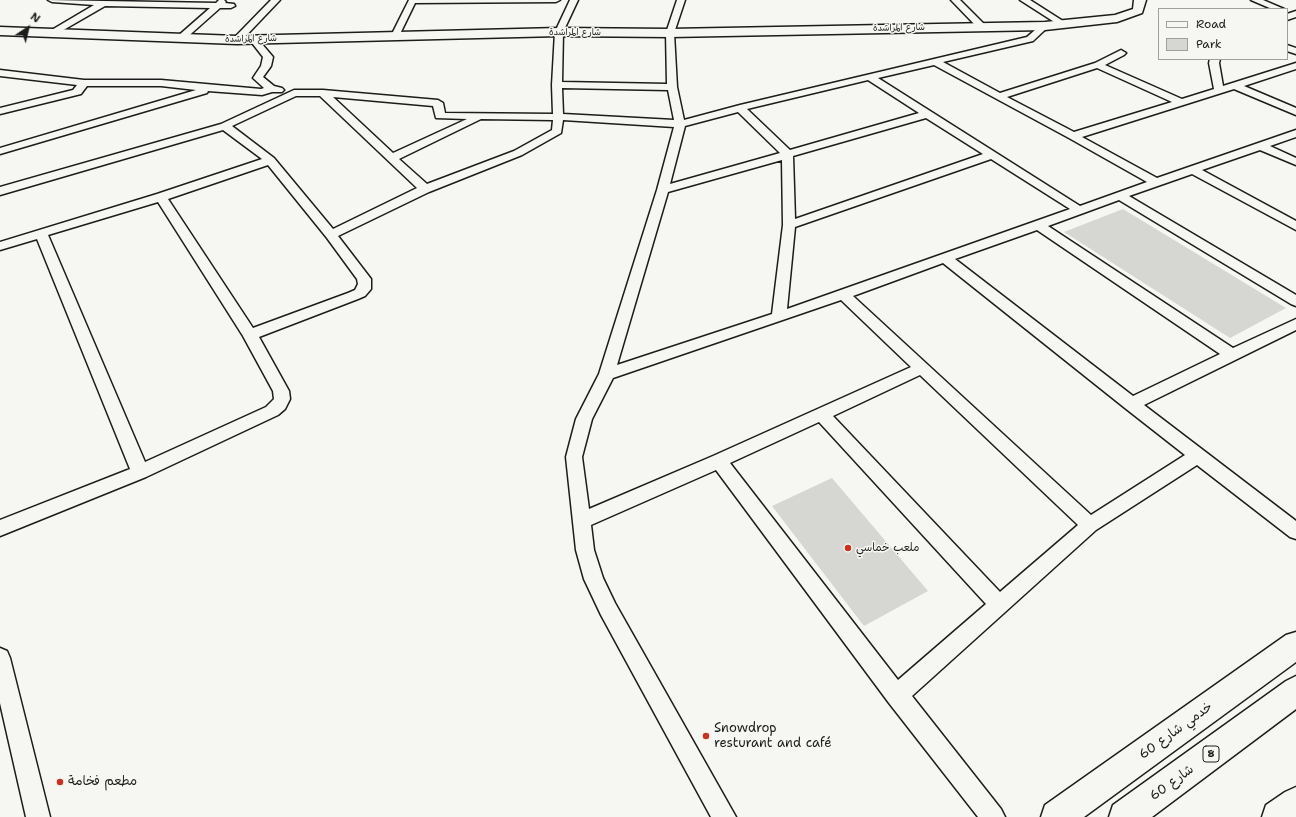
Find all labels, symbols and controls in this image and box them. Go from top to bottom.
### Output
north arrow [8,8,48,48]
legend [1158,8,1288,60]
text: N [27,9,43,26]
text: Road [1196,16,1226,32]
street label: شارع المراشدة [873,22,925,34]
street label: شارع المراشدة [549,28,601,38]
street label: شارع المراشدة [225,33,277,45]
text: Park [1196,36,1222,52]
place label: ملعب خماسي [856,541,919,555]
marker: ملعب خماسي [843,543,853,553]
street label: خدمي شارع 60 [1136,699,1216,763]
place label: Snowdrop resturant and café [714,721,832,752]
marker: Snowdrop resturant and café [701,731,711,741]
road number: 8 [1203,746,1219,762]
street label: شارع 60 [1147,762,1197,804]
place label: مطعم فخامة [68,774,137,790]
marker: مطعم فخامة [55,777,65,787]

